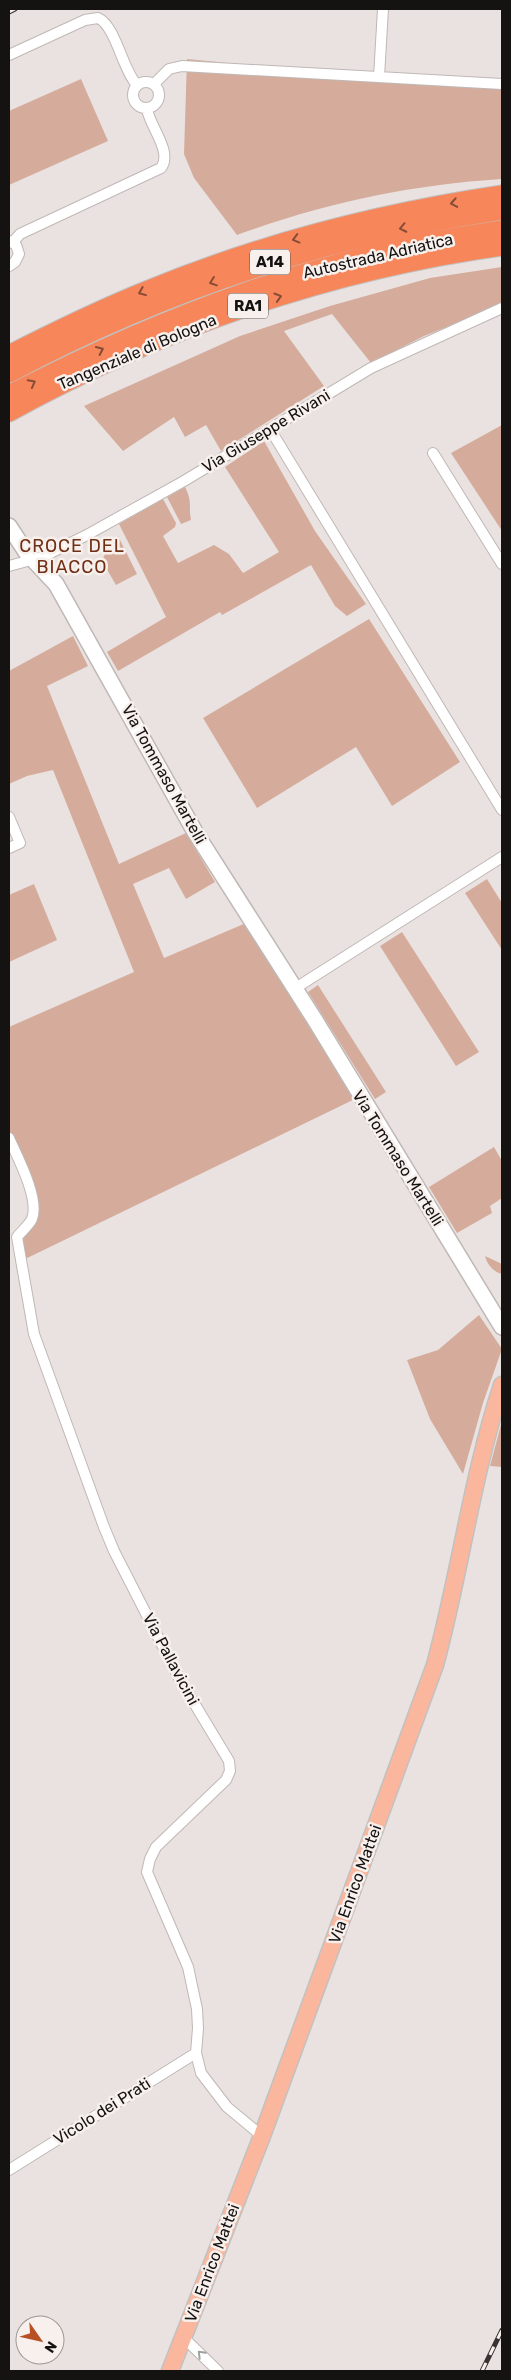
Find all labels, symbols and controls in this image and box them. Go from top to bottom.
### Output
one-way arrow [450,197,459,207]
one-way arrow [398,222,407,233]
street label: Autostrada Adriatica [301,229,455,283]
one-way arrow [292,233,300,243]
road number: A14 [250,250,290,274]
one-way arrow [209,276,217,286]
one-way arrow [139,286,147,296]
one-way arrow [274,292,282,302]
road number: RA1 [228,294,268,318]
street label: Tangenziale di Bologna [55,310,219,394]
one-way arrow [95,346,104,356]
one-way arrow [27,379,36,389]
street label: Via Giuseppe Rivani [199,385,333,477]
district label: CROCE DEL BIACCO [19,535,125,578]
street label: Via Tommaso Martelli [118,701,210,847]
street label: Via Tommaso Martelli [348,1087,448,1229]
street label: Via Pallavicini [139,1610,203,1708]
street label: Via Enrico Mattei [325,1822,385,1946]
street label: Vicolo dei Prati [50,2074,154,2148]
street label: Via Enrico Mattei [181,2201,243,2325]
north arrow [15,2315,65,2365]
text: N [40,2338,60,2356]
one-way arrow [197,2351,206,2360]

